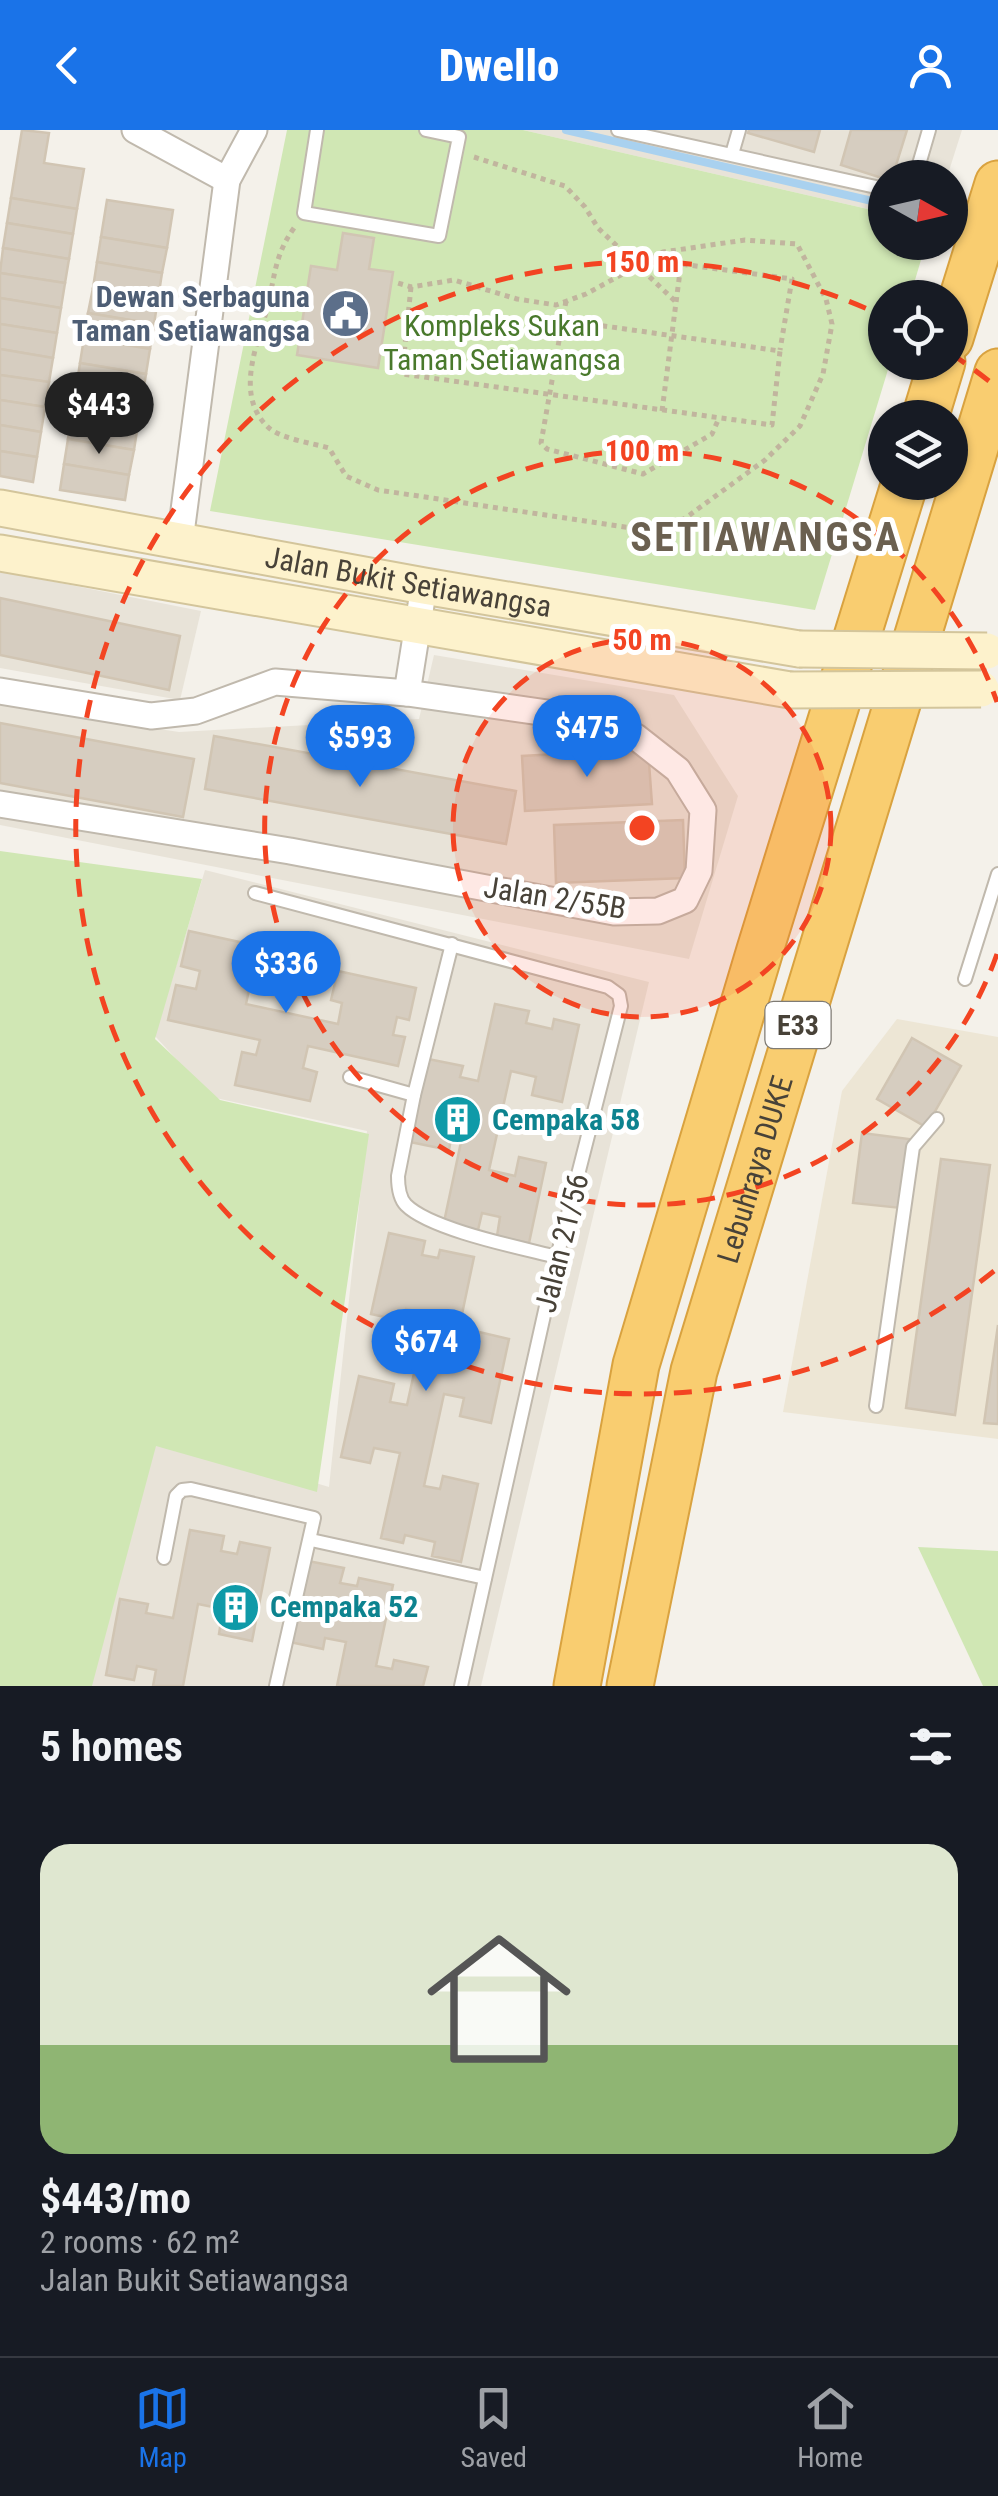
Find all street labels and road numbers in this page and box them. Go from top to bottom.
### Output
street label: Jalan Bukit Setiawangsa [263,539,554,624]
street label: Jalan 2/55B [481,869,629,926]
road number: E33 [766,1002,830,1048]
street label: Lebuhraya DUKE [710,1072,800,1267]
street label: Jalan 21/56 [527,1170,596,1316]

